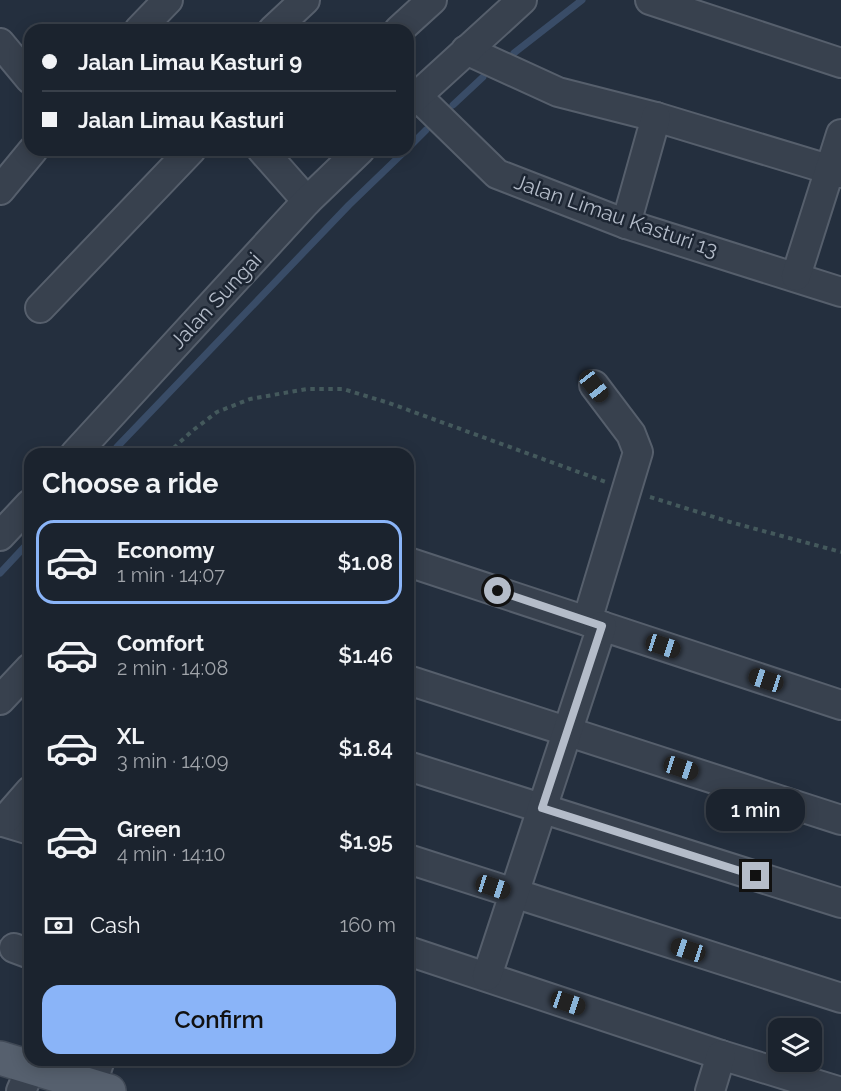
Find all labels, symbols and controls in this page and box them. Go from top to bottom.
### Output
text: Jalan Limau Kasturi 9 [78,49,302,75]
text: Jalan Limau Kasturi [78,107,284,133]
street label: Jalan Limau Kasturi 13 [511,169,721,262]
street label: Jalan Sungai [165,247,267,354]
car [576,366,612,406]
text: Choose a ride [42,468,218,499]
icon: car [45,535,99,589]
text: Economy [117,537,215,563]
text: $1.08 [337,549,393,575]
text: 1 min · 14:07 [117,563,225,587]
route start [484,577,511,604]
icon: car [45,628,99,682]
text: Comfort [117,630,204,656]
car [643,632,683,660]
text: $1.46 [338,642,393,668]
text: 2 min · 14:08 [117,656,228,680]
car [746,666,786,694]
icon: car [45,721,99,775]
text: XL [117,723,144,749]
text: $1.84 [339,735,393,761]
text: 3 min · 14:09 [117,749,228,773]
car [661,754,701,782]
callout: 1 min [706,789,806,831]
text: 1 min [731,798,780,822]
icon: car [45,814,99,868]
text: Green [117,816,181,842]
text: $1.95 [339,828,393,854]
text: 4 min · 14:10 [117,842,225,866]
route end [742,862,769,889]
car [473,873,513,901]
icon: cash [42,909,75,942]
text: Cash [90,912,141,938]
text: 160 m [340,913,396,937]
car [668,936,708,964]
button: Confirm [42,985,396,1054]
car [548,989,588,1017]
map controls [768,1018,822,1072]
button: layers [768,1018,822,1072]

